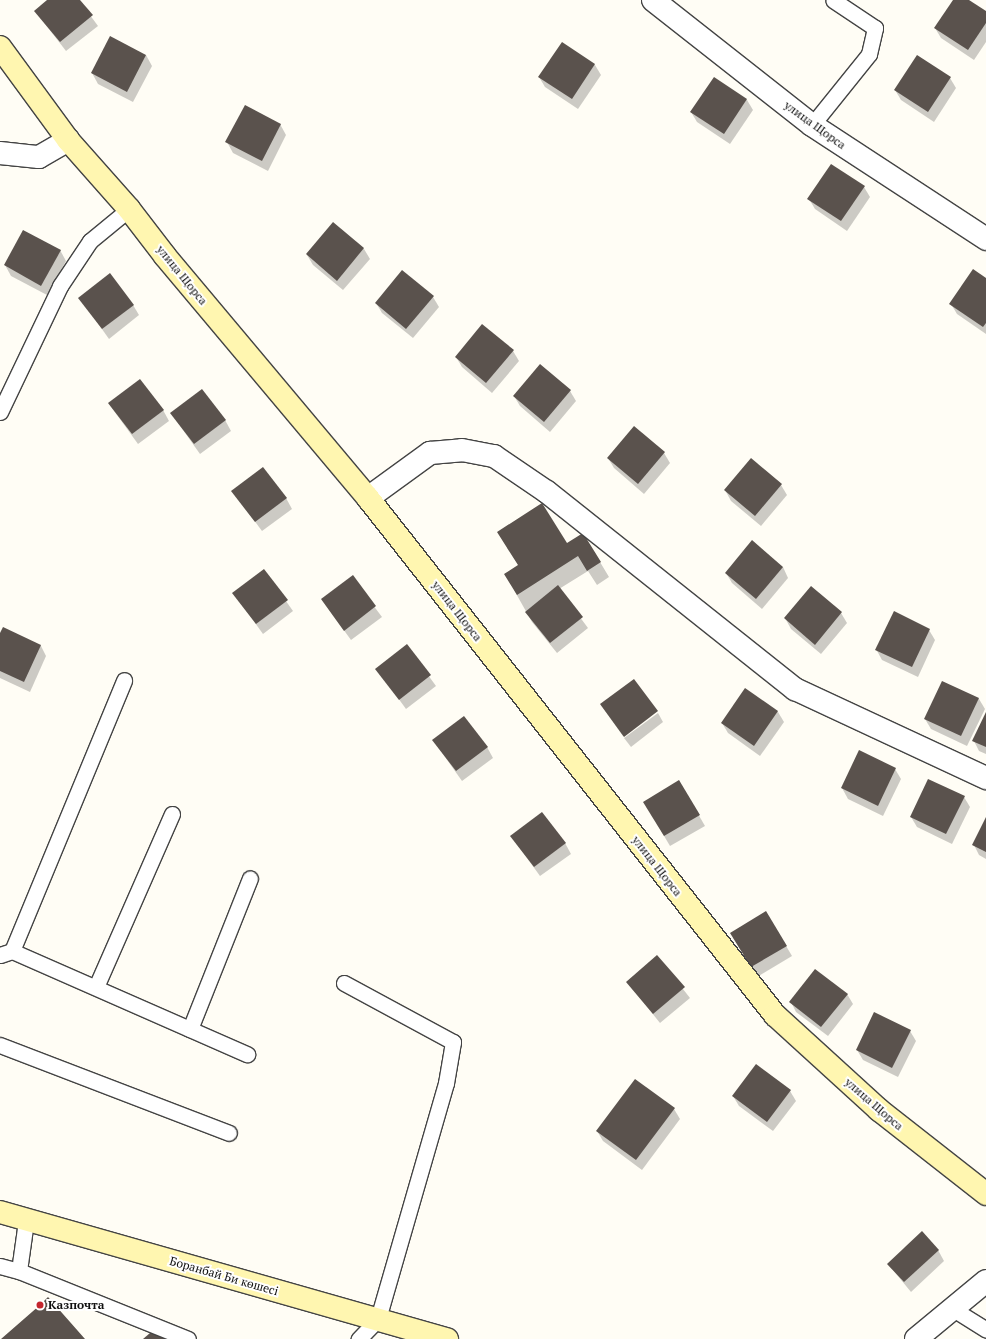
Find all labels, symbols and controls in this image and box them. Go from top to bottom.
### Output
street label: улица Щорса [781,98,849,152]
street label: улица Щорса [154,242,210,308]
street label: улица Щорса [429,578,485,644]
street label: улица Щорса [629,833,685,899]
street label: улица Щорса [842,1075,906,1133]
street label: Боранбай Би көшесі [168,1254,280,1298]
place label: Казпочта [48,1298,104,1312]
marker: Казпочта [35,1300,45,1310]

